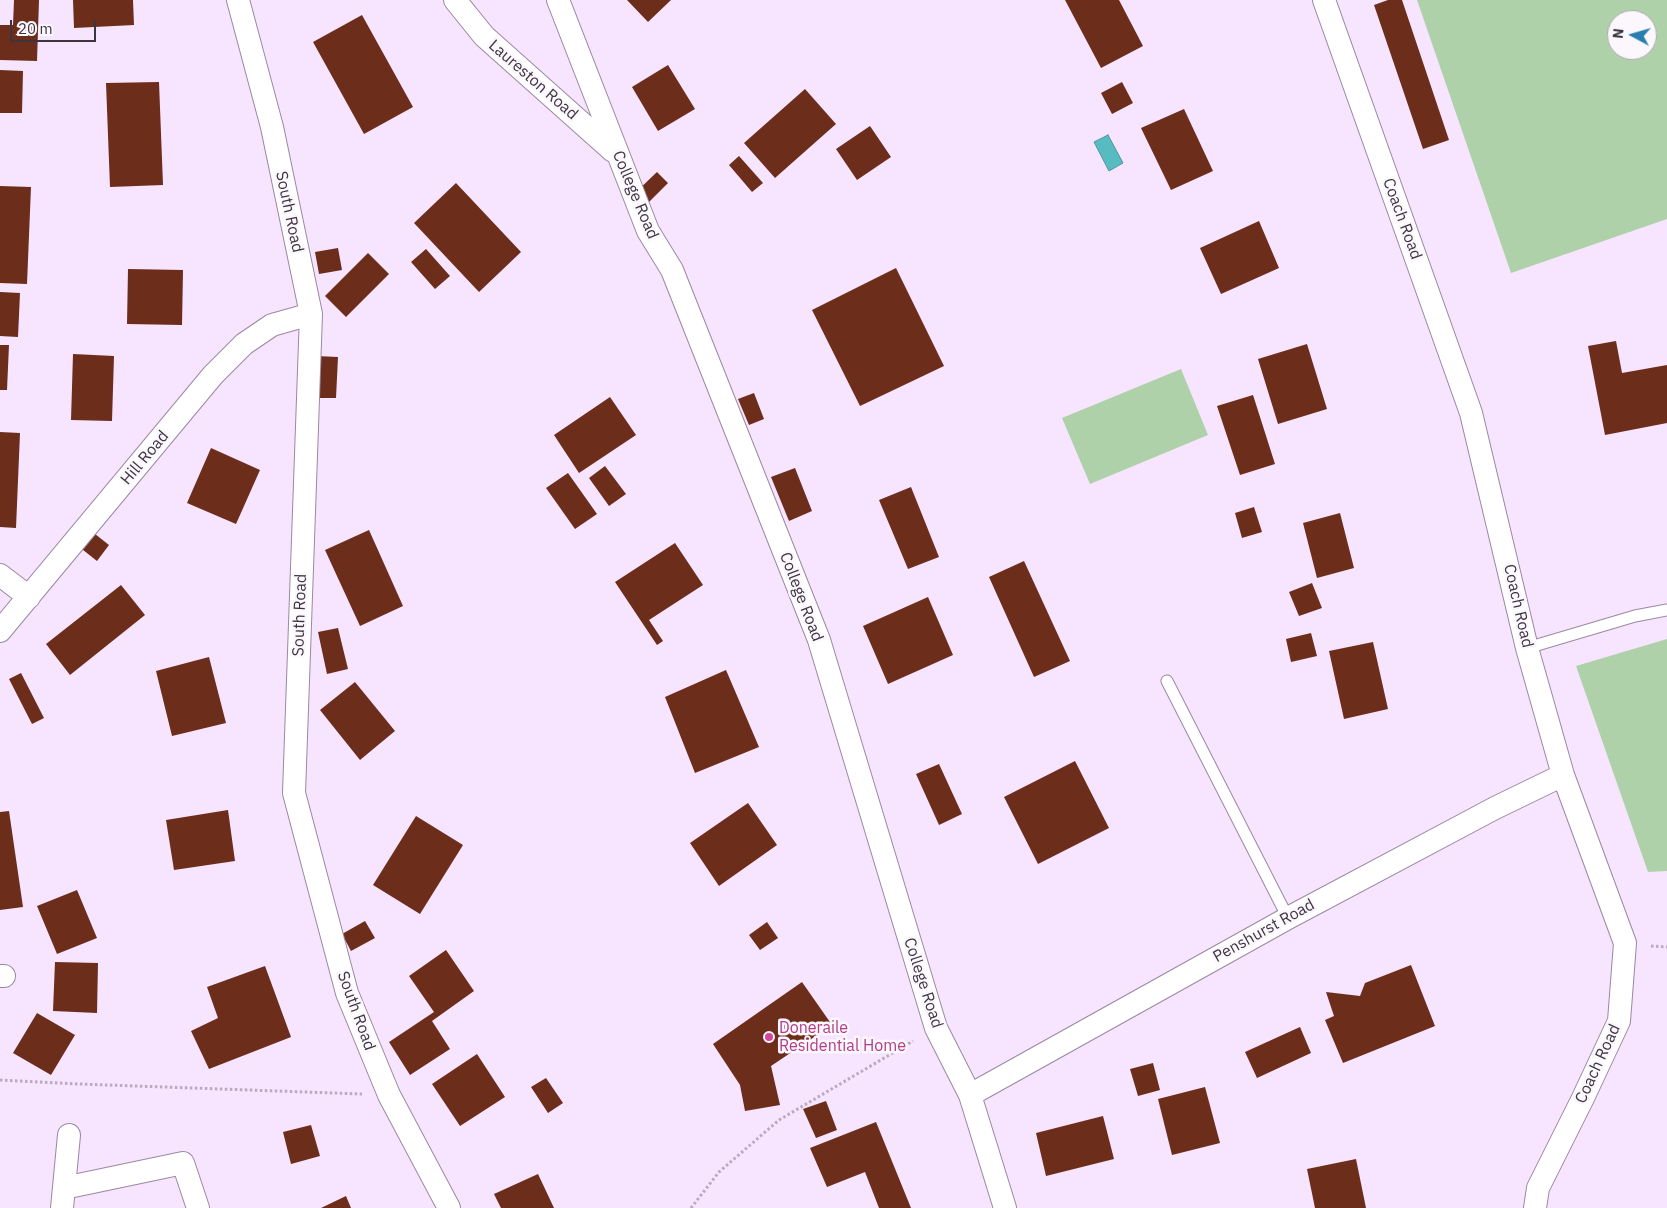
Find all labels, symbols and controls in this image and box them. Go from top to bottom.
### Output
scale bar [12,10,99,42]
north arrow [1607,10,1657,60]
text: 20 m [18,19,53,38]
text: N [1609,28,1628,40]
street label: Laureston Road [484,36,582,124]
street label: College Road [608,148,662,242]
street label: South Road [271,170,307,254]
street label: Coach Road [1378,176,1426,262]
street label: Hill Road [117,427,173,489]
street label: College Road [775,550,827,644]
street label: Coach Road [1499,562,1537,650]
street label: South Road [289,573,311,657]
street label: Penshurst Road [1210,895,1318,967]
street label: College Road [899,935,947,1031]
street label: South Road [333,969,379,1053]
place label: Doneraile Residential Home [779,1018,906,1056]
street label: Coach Road [1571,1021,1625,1107]
marker: Doneraile Residential Home [763,1031,775,1043]

